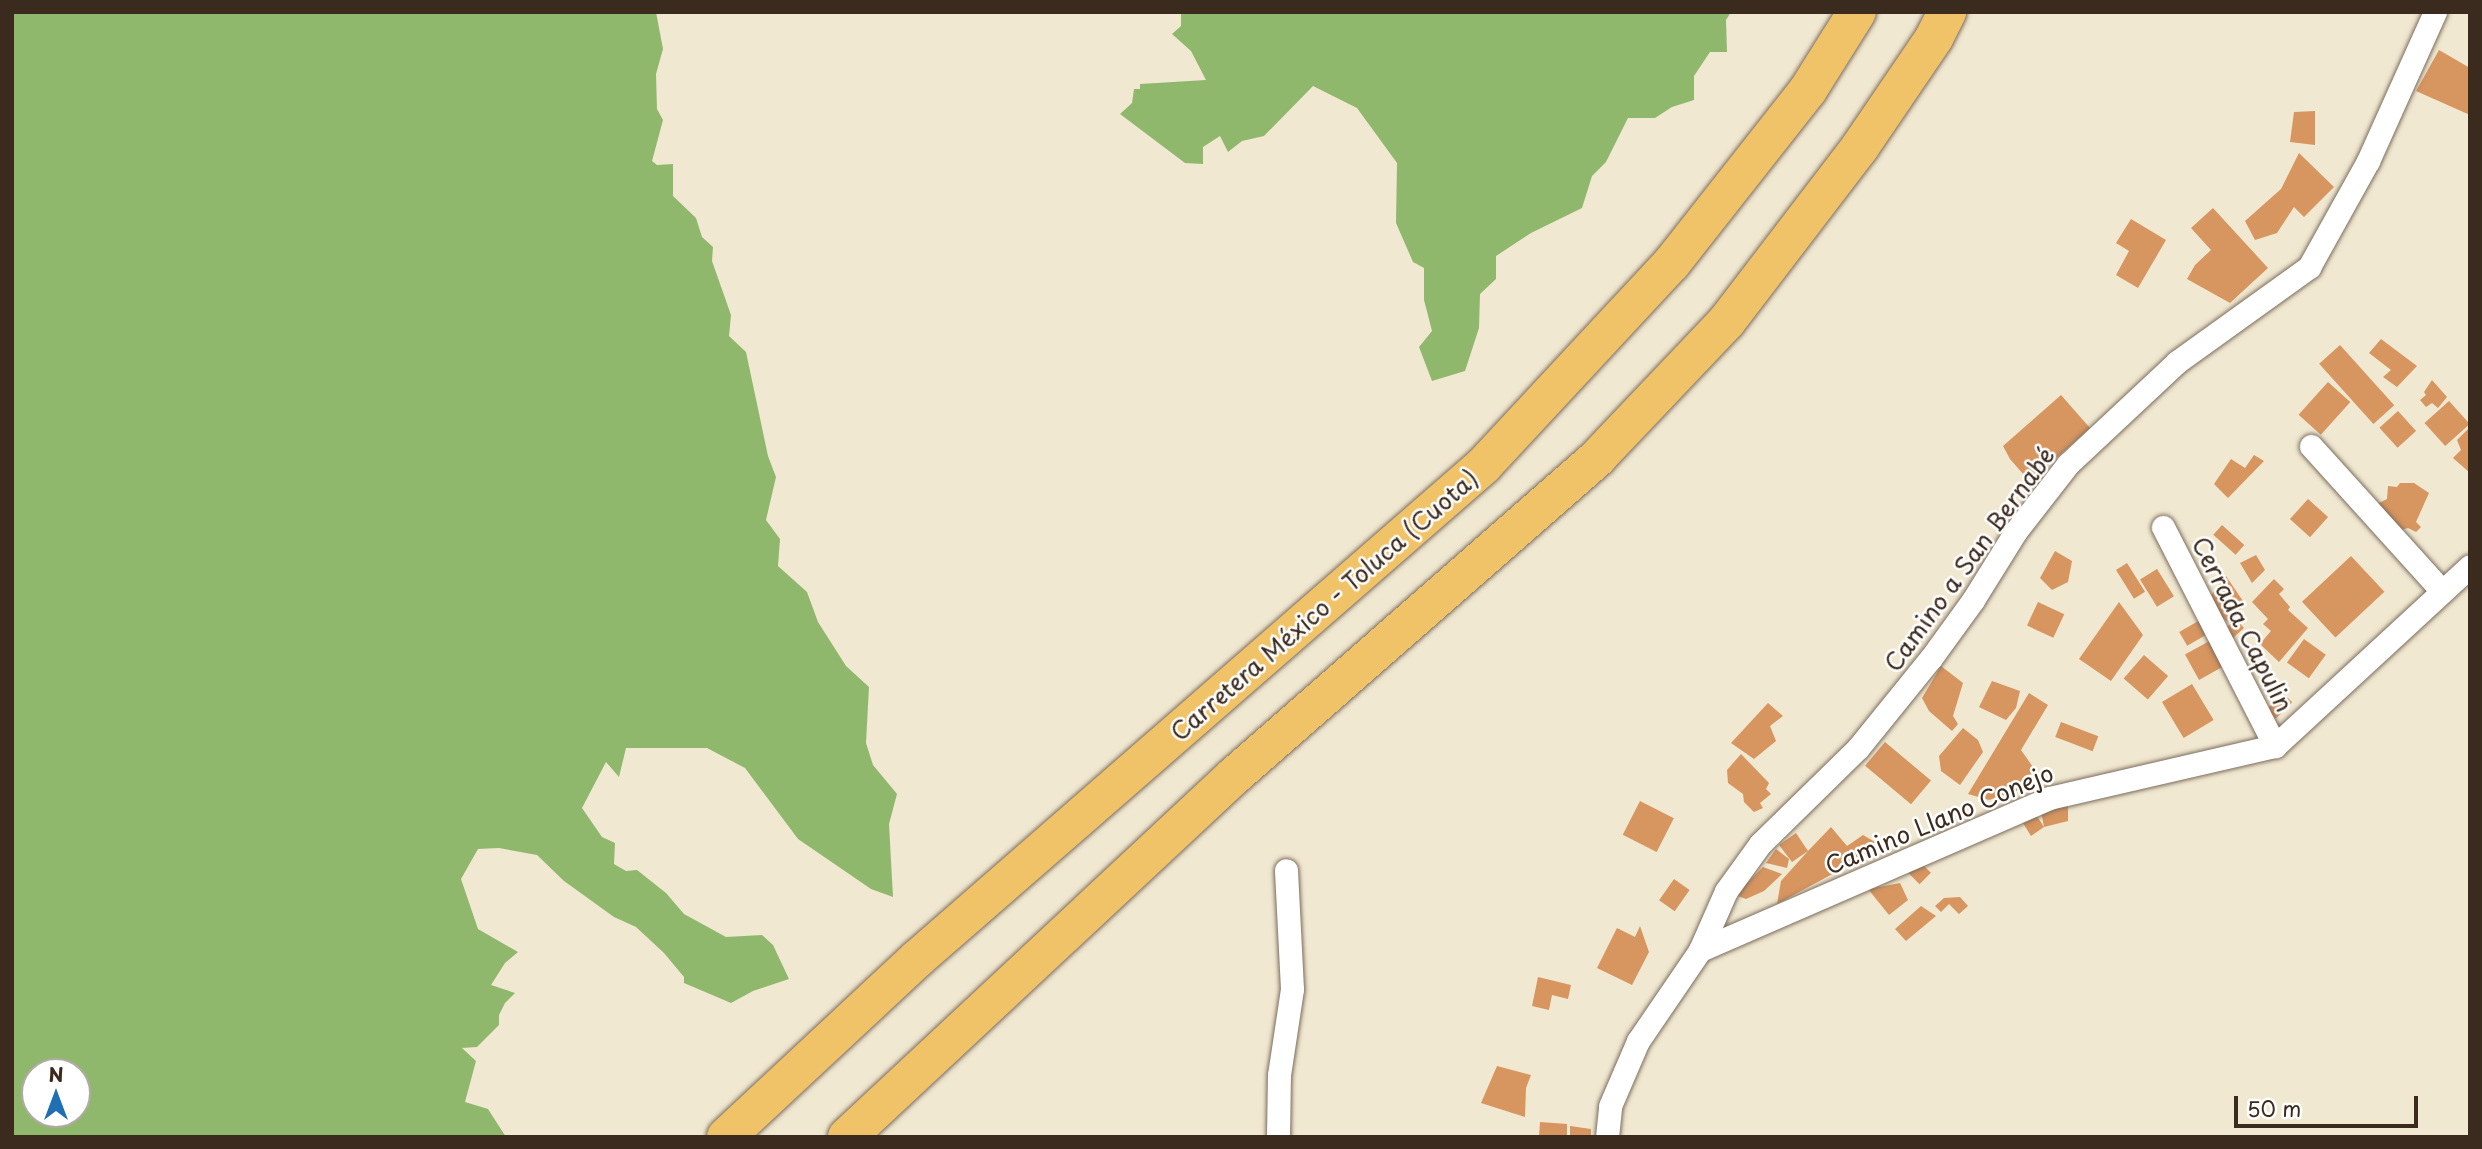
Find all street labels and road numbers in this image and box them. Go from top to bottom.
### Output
street label: Camino a San Bernabé [1878,442,2060,676]
street label: Carretera México - Toluca (Cuota) [1164,463,1484,747]
street label: Cerrada Capulin [2187,532,2299,716]
street label: Camino Llano Conejo [1821,758,2057,880]

